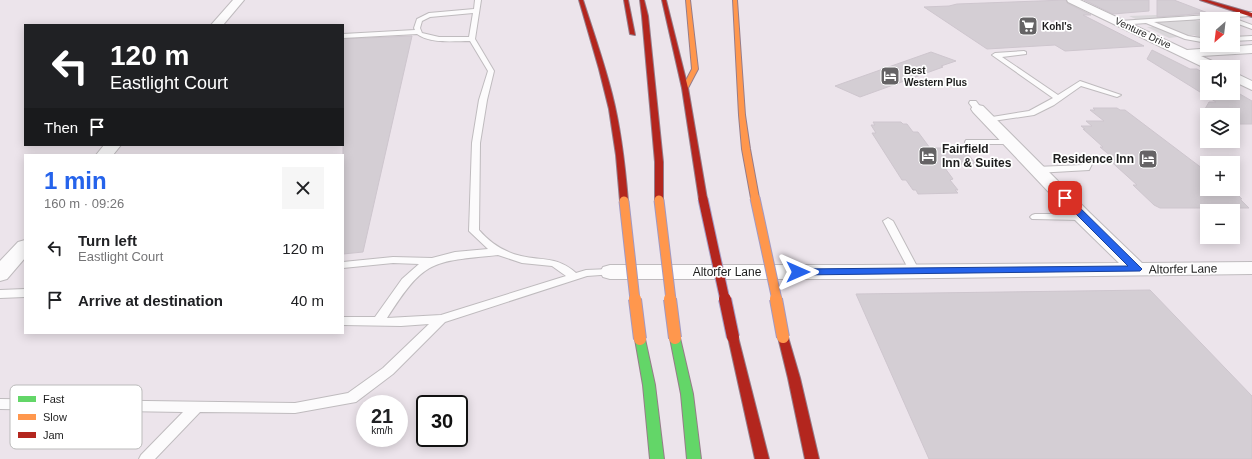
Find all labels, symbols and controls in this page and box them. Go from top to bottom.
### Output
north arrow [1200,12,1240,52]
map controls [1200,12,1240,244]
supermarket icon: Kohl's [1017,15,1039,37]
street label: Venture Drive [1113,15,1173,51]
place label: Kohl's [1042,21,1073,32]
icon: left [44,40,96,92]
text: 120 m [110,40,189,71]
button: sound [1200,60,1240,100]
hotel icon: Best Western Plus [879,65,901,87]
place label: Best Western Plus [904,65,968,88]
text: Eastlight Court [110,73,228,93]
button: layers [1200,108,1240,148]
icon: arrive [86,116,108,138]
text: Then [44,119,78,136]
place label: Fairfield Inn & Suites [942,142,1012,170]
hotel icon: Fairfield Inn & Suites [917,145,939,167]
hotel icon: Residence Inn [1137,148,1159,170]
place label: Residence Inn [1053,152,1134,166]
button: + [1200,156,1240,196]
text: 1 min [44,167,107,194]
button: close [282,167,324,209]
pin [1048,181,1082,215]
icon: arrive [1054,187,1076,209]
text: 160 m · 09:26 [44,196,124,211]
button: − [1200,204,1240,244]
text: Turn left [78,232,137,249]
icon: left [44,237,66,259]
text: 120 m [282,240,324,257]
text: Eastlight Court [78,249,163,264]
position arrow [777,251,819,293]
street label: Altorfer Lane [1149,261,1218,277]
street label: Altorfer Lane [693,265,762,279]
icon: arrive [44,289,66,311]
text: Arrive at destination [78,292,223,309]
text: 40 m [291,292,324,309]
legend [10,385,142,449]
text: Fast [43,393,64,405]
speed limit sign: 30 [416,395,468,447]
text: 21 [371,405,393,427]
text: Slow [43,411,67,423]
text: km/h [371,425,393,436]
text: Jam [43,429,64,441]

